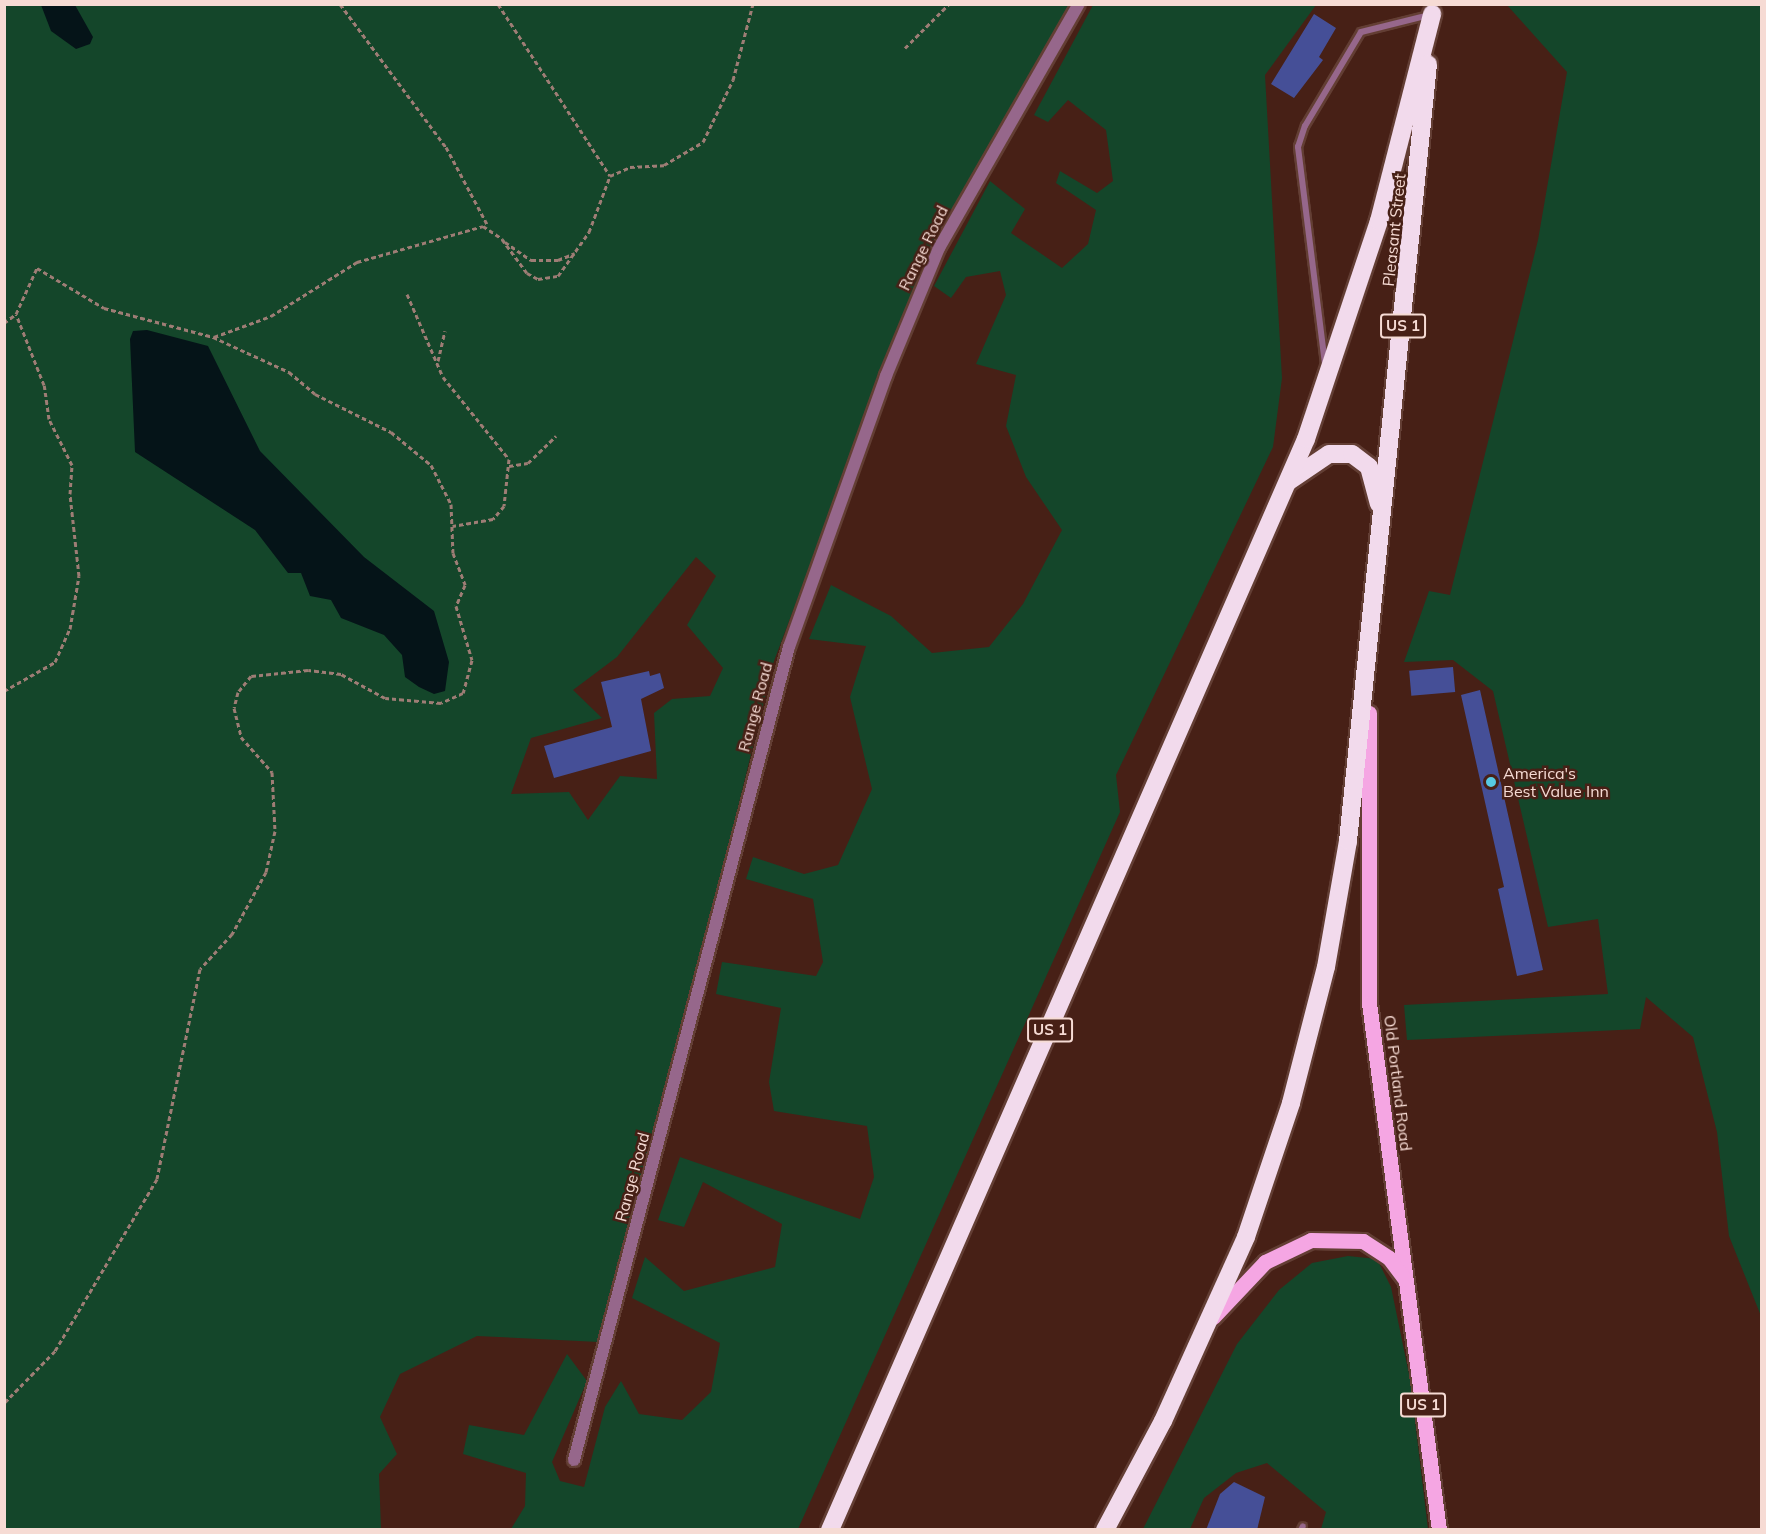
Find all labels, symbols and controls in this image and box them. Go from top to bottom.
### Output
street label: Pleasant Street [1379,173,1409,287]
street label: Range Road [894,203,952,293]
road number: US 1 [1379,314,1427,338]
street label: Range Road [734,660,776,754]
place label: America's Best Value Inn [1503,763,1609,801]
marker: America's Best Value Inn [1484,775,1498,789]
street label: Old Portland Road [1380,1014,1416,1152]
road number: US 1 [1026,1018,1074,1042]
street label: Range Road [611,1130,653,1224]
road number: US 1 [1399,1393,1447,1417]

